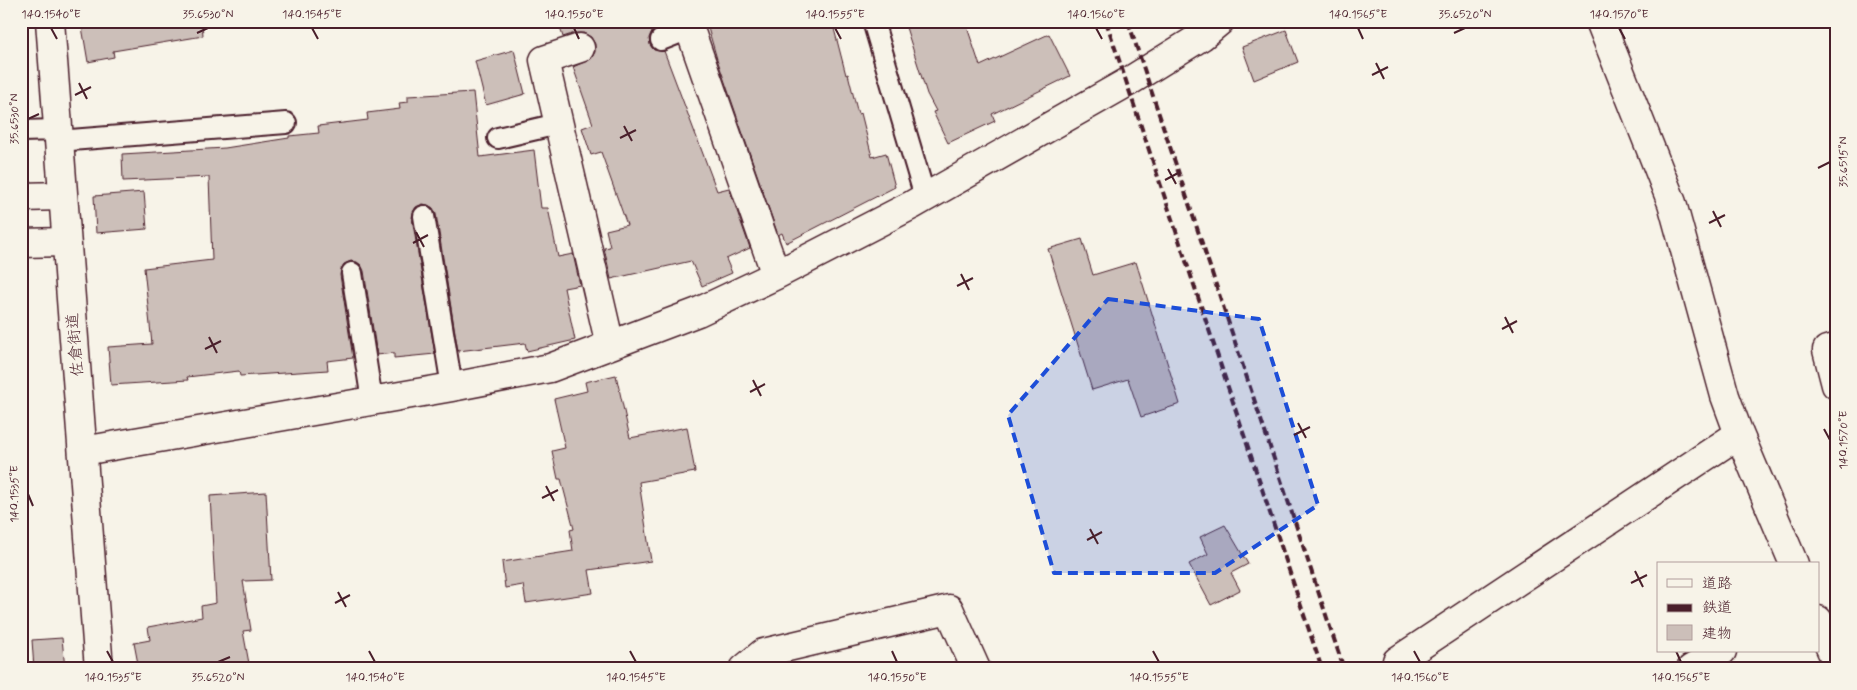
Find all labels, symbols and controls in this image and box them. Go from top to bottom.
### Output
text: 140.1540°E [21,7,81,23]
text: 35.6530°N [183,7,233,23]
text: 140.1545°E [282,7,342,23]
text: 140.1550°E [545,7,603,23]
text: 140.1555°E [805,7,865,23]
text: 140.1560°E [1067,7,1125,23]
text: 140.1565°E [1329,7,1387,23]
text: 35.6520°N [1438,7,1492,23]
text: 140.1570°E [1590,7,1648,23]
text: 35.6530°N [7,94,23,144]
text: 35.6515°N [1836,136,1852,188]
street label: 佐倉街道 [62,312,89,378]
text: 140.1570°E [1836,411,1852,469]
text: 140.1535°E [7,465,23,523]
legend [1657,562,1820,652]
text: 道路 [1702,574,1732,594]
text: 鉄道 [1702,598,1732,618]
text: 建物 [1702,624,1732,644]
text: 140.1535°E [84,670,142,686]
text: 35.6520°N [191,670,245,686]
text: 140.1540°E [345,670,405,686]
text: 140.1545°E [606,670,666,686]
text: 140.1550°E [868,670,926,686]
text: 140.1555°E [1129,670,1189,686]
text: 140.1560°E [1391,670,1449,686]
text: 140.1565°E [1652,670,1710,686]

